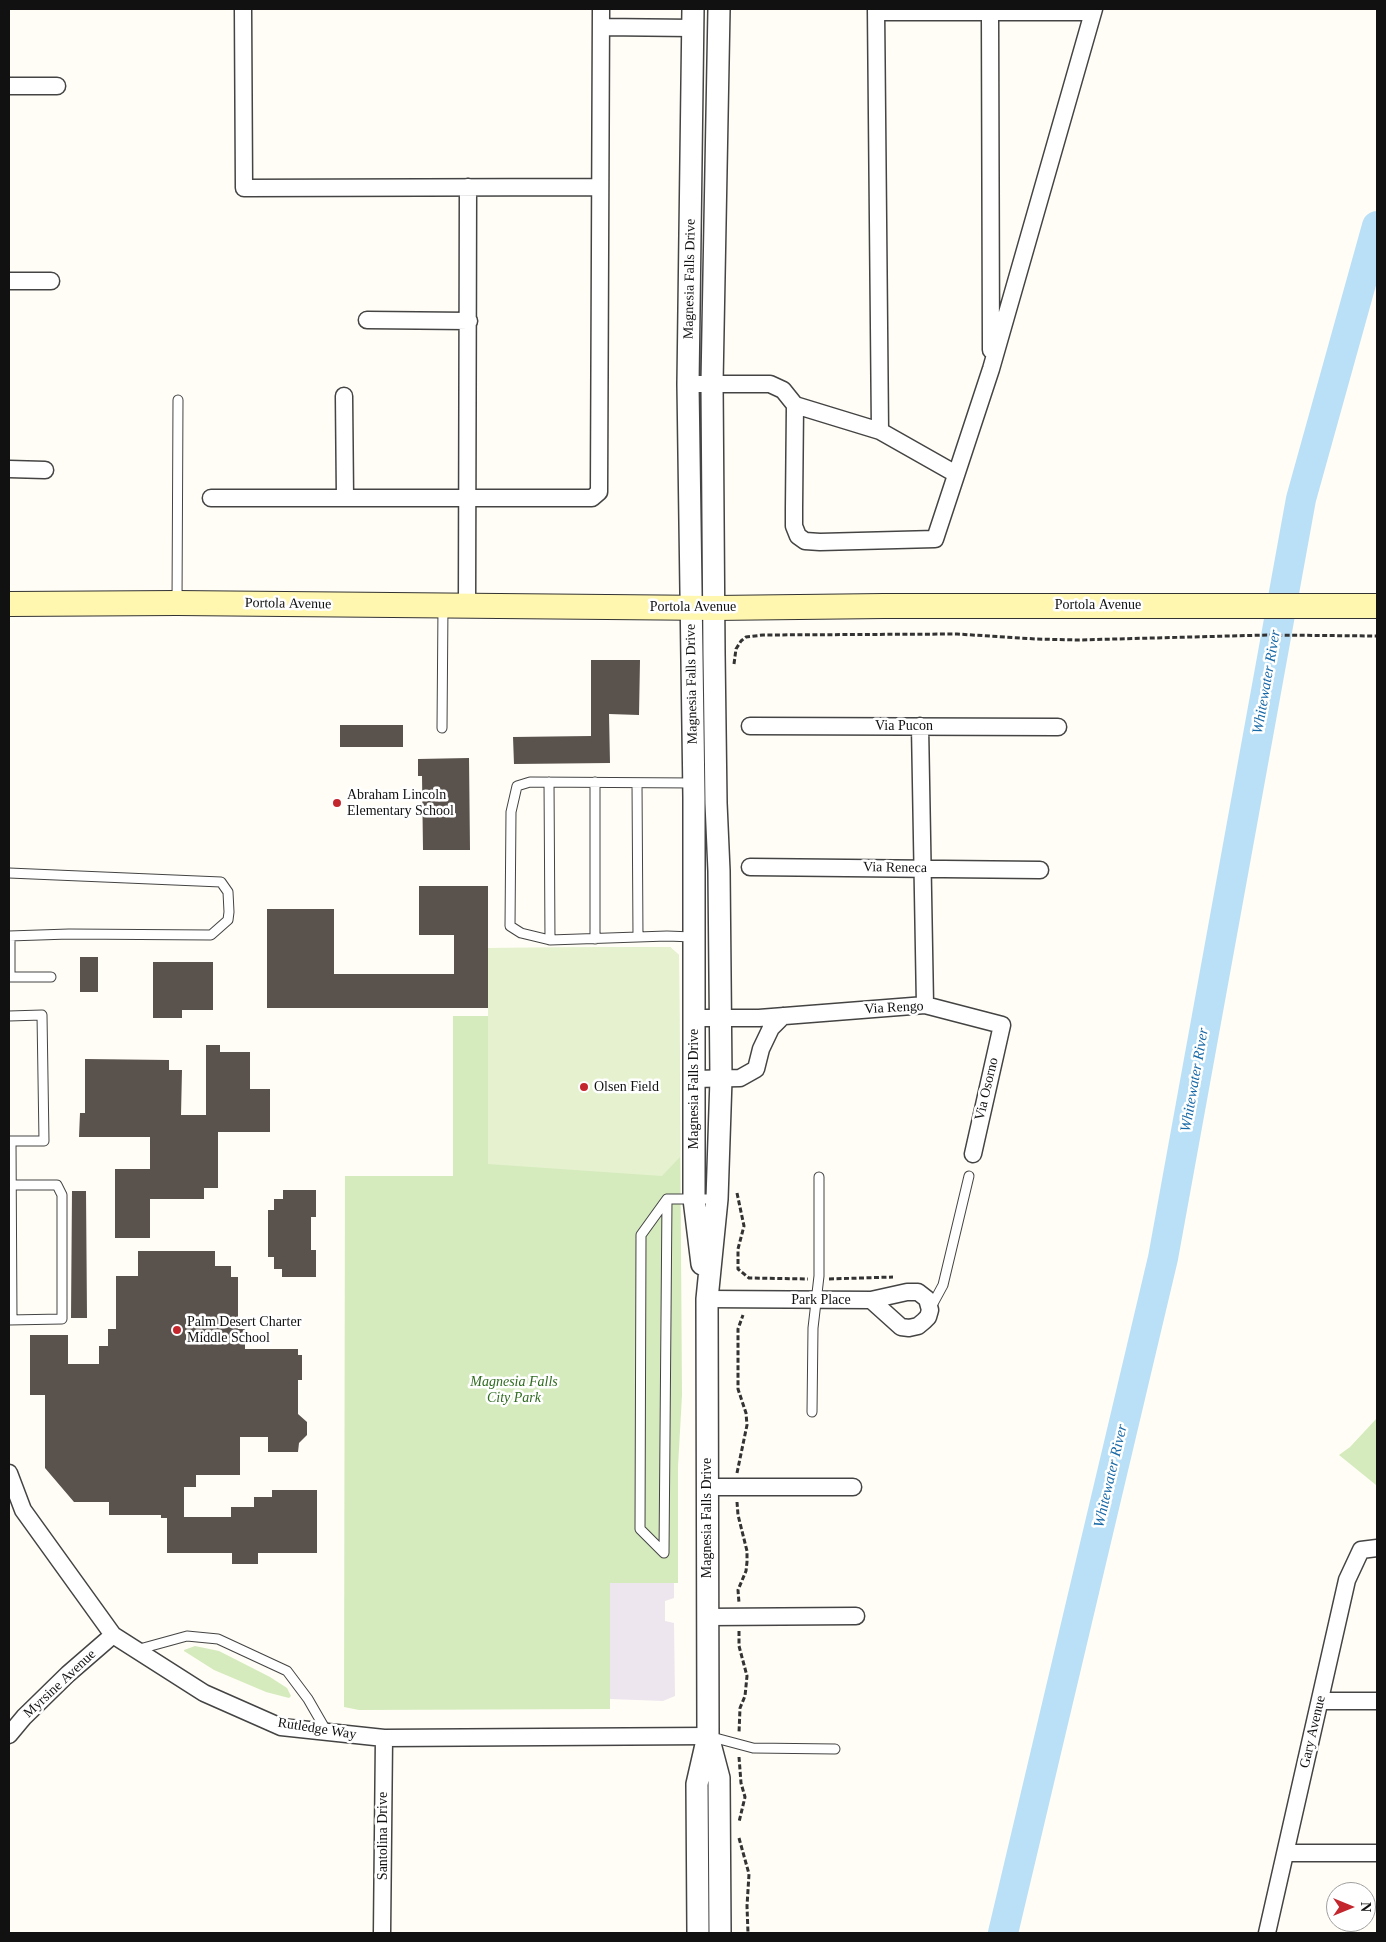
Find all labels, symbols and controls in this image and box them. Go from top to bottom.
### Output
street label: Magnesia Falls Drive [681,219,699,339]
street label: Portola Avenue [245,595,331,613]
street label: Portola Avenue [1055,597,1141,613]
street label: Portola Avenue [650,599,736,615]
street label: Magnesia Falls Drive [683,624,701,744]
water label: Whitewater River [1249,629,1285,735]
street label: Via Pucon [875,718,933,734]
place label: Abraham Lincoln Elementary School [347,787,454,820]
marker: Abraham Lincoln Elementary School [331,797,343,809]
street label: Via Reneca [863,859,927,877]
street label: Via Rengo [864,998,924,1018]
water label: Whitewater River [1177,1027,1213,1133]
street label: Magnesia Falls Drive [686,1029,702,1149]
street label: Via Osorno [972,1056,1002,1122]
place label: Olsen Field [594,1079,659,1095]
marker: Olsen Field [578,1081,590,1093]
street label: Park Place [791,1292,851,1308]
place label: Palm Desert Charter Middle School [187,1314,301,1346]
marker: Palm Desert Charter Middle School [171,1324,183,1336]
park label: Magnesia Falls City Park [470,1374,558,1406]
water label: Whitewater River [1090,1423,1132,1529]
street label: Magnesia Falls Drive [699,1458,715,1578]
street label: Myrsine Avenue [20,1646,100,1722]
street label: Gary Avenue [1296,1694,1330,1770]
street label: Rutledge Way [276,1714,358,1744]
street label: Santolina Drive [375,1792,391,1880]
north arrow [1326,1882,1376,1932]
text: N [1358,1902,1373,1912]

